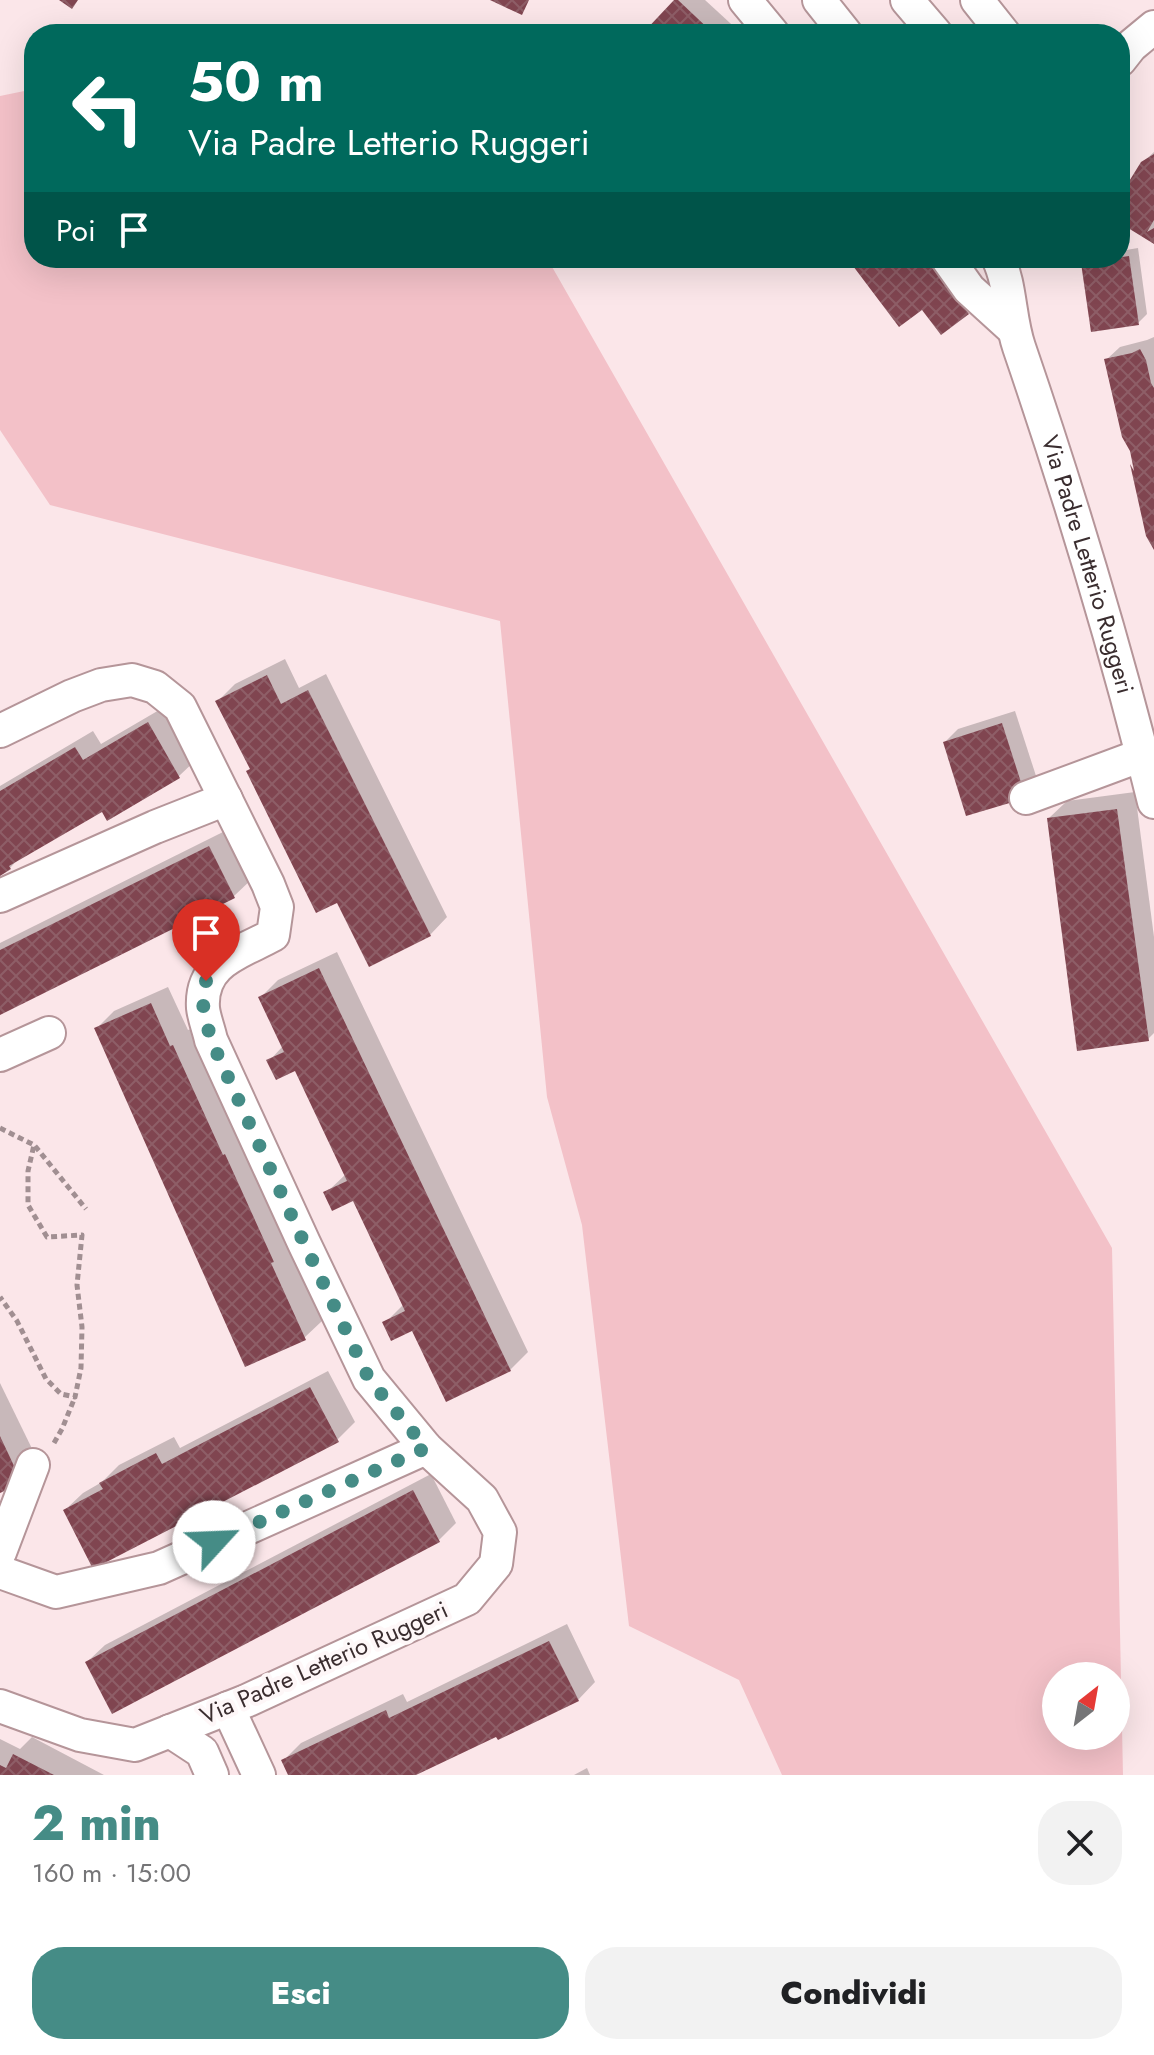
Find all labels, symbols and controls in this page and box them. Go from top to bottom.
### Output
text: 50 m [188,41,324,122]
icon: left [56,56,160,160]
text: Via Padre Letterio Ruggeri [188,116,590,168]
icon: arrive [112,208,156,252]
text: Poi [56,209,96,252]
street label: Via Padre Letterio Ruggeri [1033,431,1143,698]
pin [172,899,240,981]
icon: arrive [184,911,228,955]
position arrow [172,1500,256,1584]
street label: Via Padre Letterio Ruggeri [194,1592,453,1733]
north arrow [1042,1662,1130,1750]
map controls [1042,1662,1130,1750]
text: 2 min [32,1789,161,1858]
button: close [1038,1801,1122,1885]
text: 160 m · 15:00 [32,1854,191,1892]
button: Esci [32,1947,569,2039]
button: Condividi [585,1947,1122,2039]

